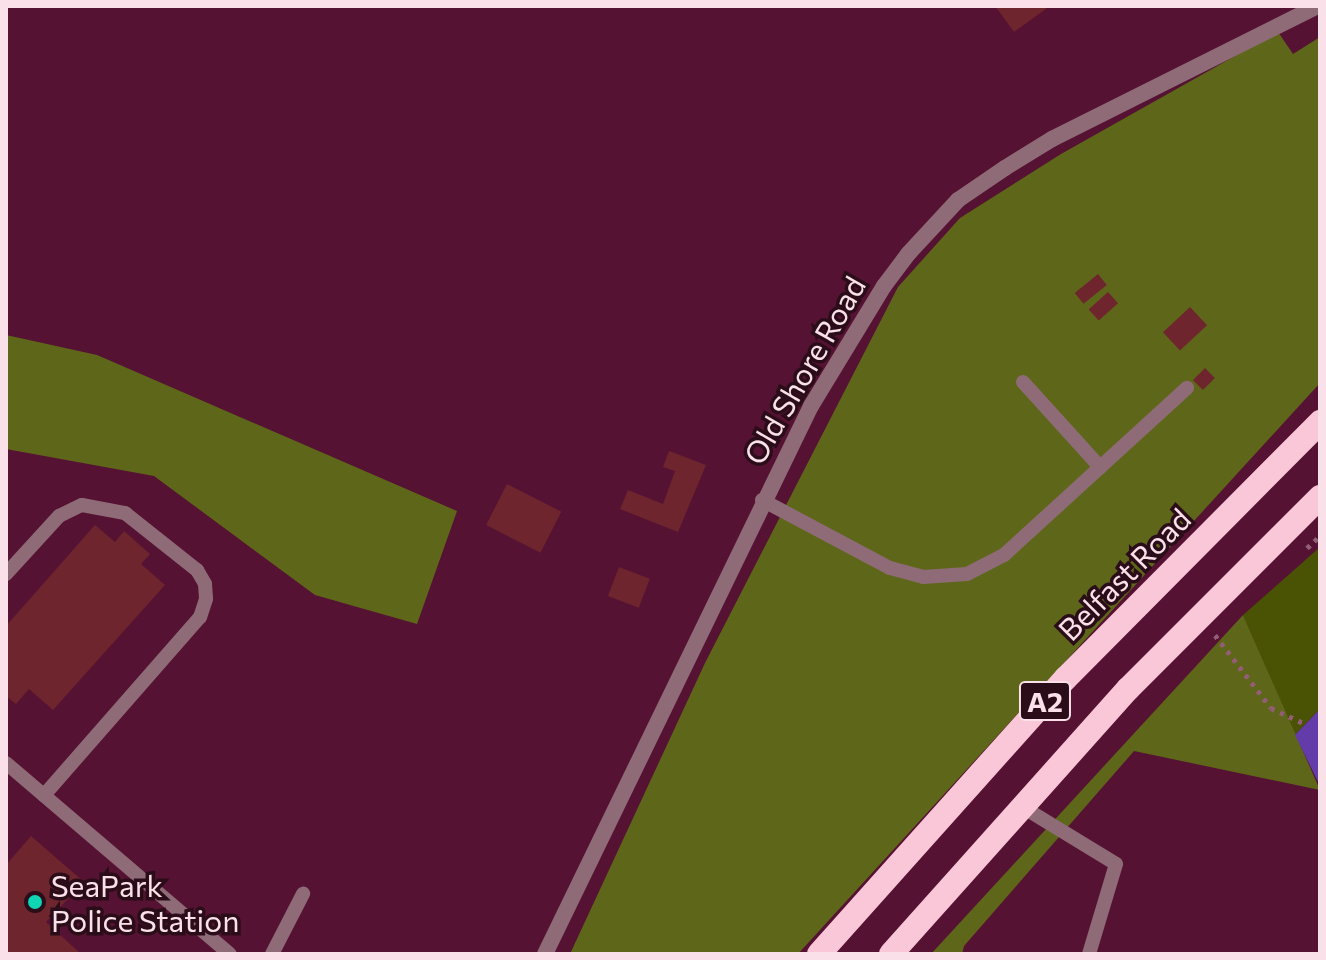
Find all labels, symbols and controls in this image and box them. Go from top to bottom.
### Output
street label: Old Shore Road [736,270,872,470]
street label: Belfast Road [1051,501,1197,647]
road number: A2 [1017,677,1073,725]
place label: SeaPark Police Station [51,867,239,938]
marker: SeaPark Police Station [26,893,44,911]

